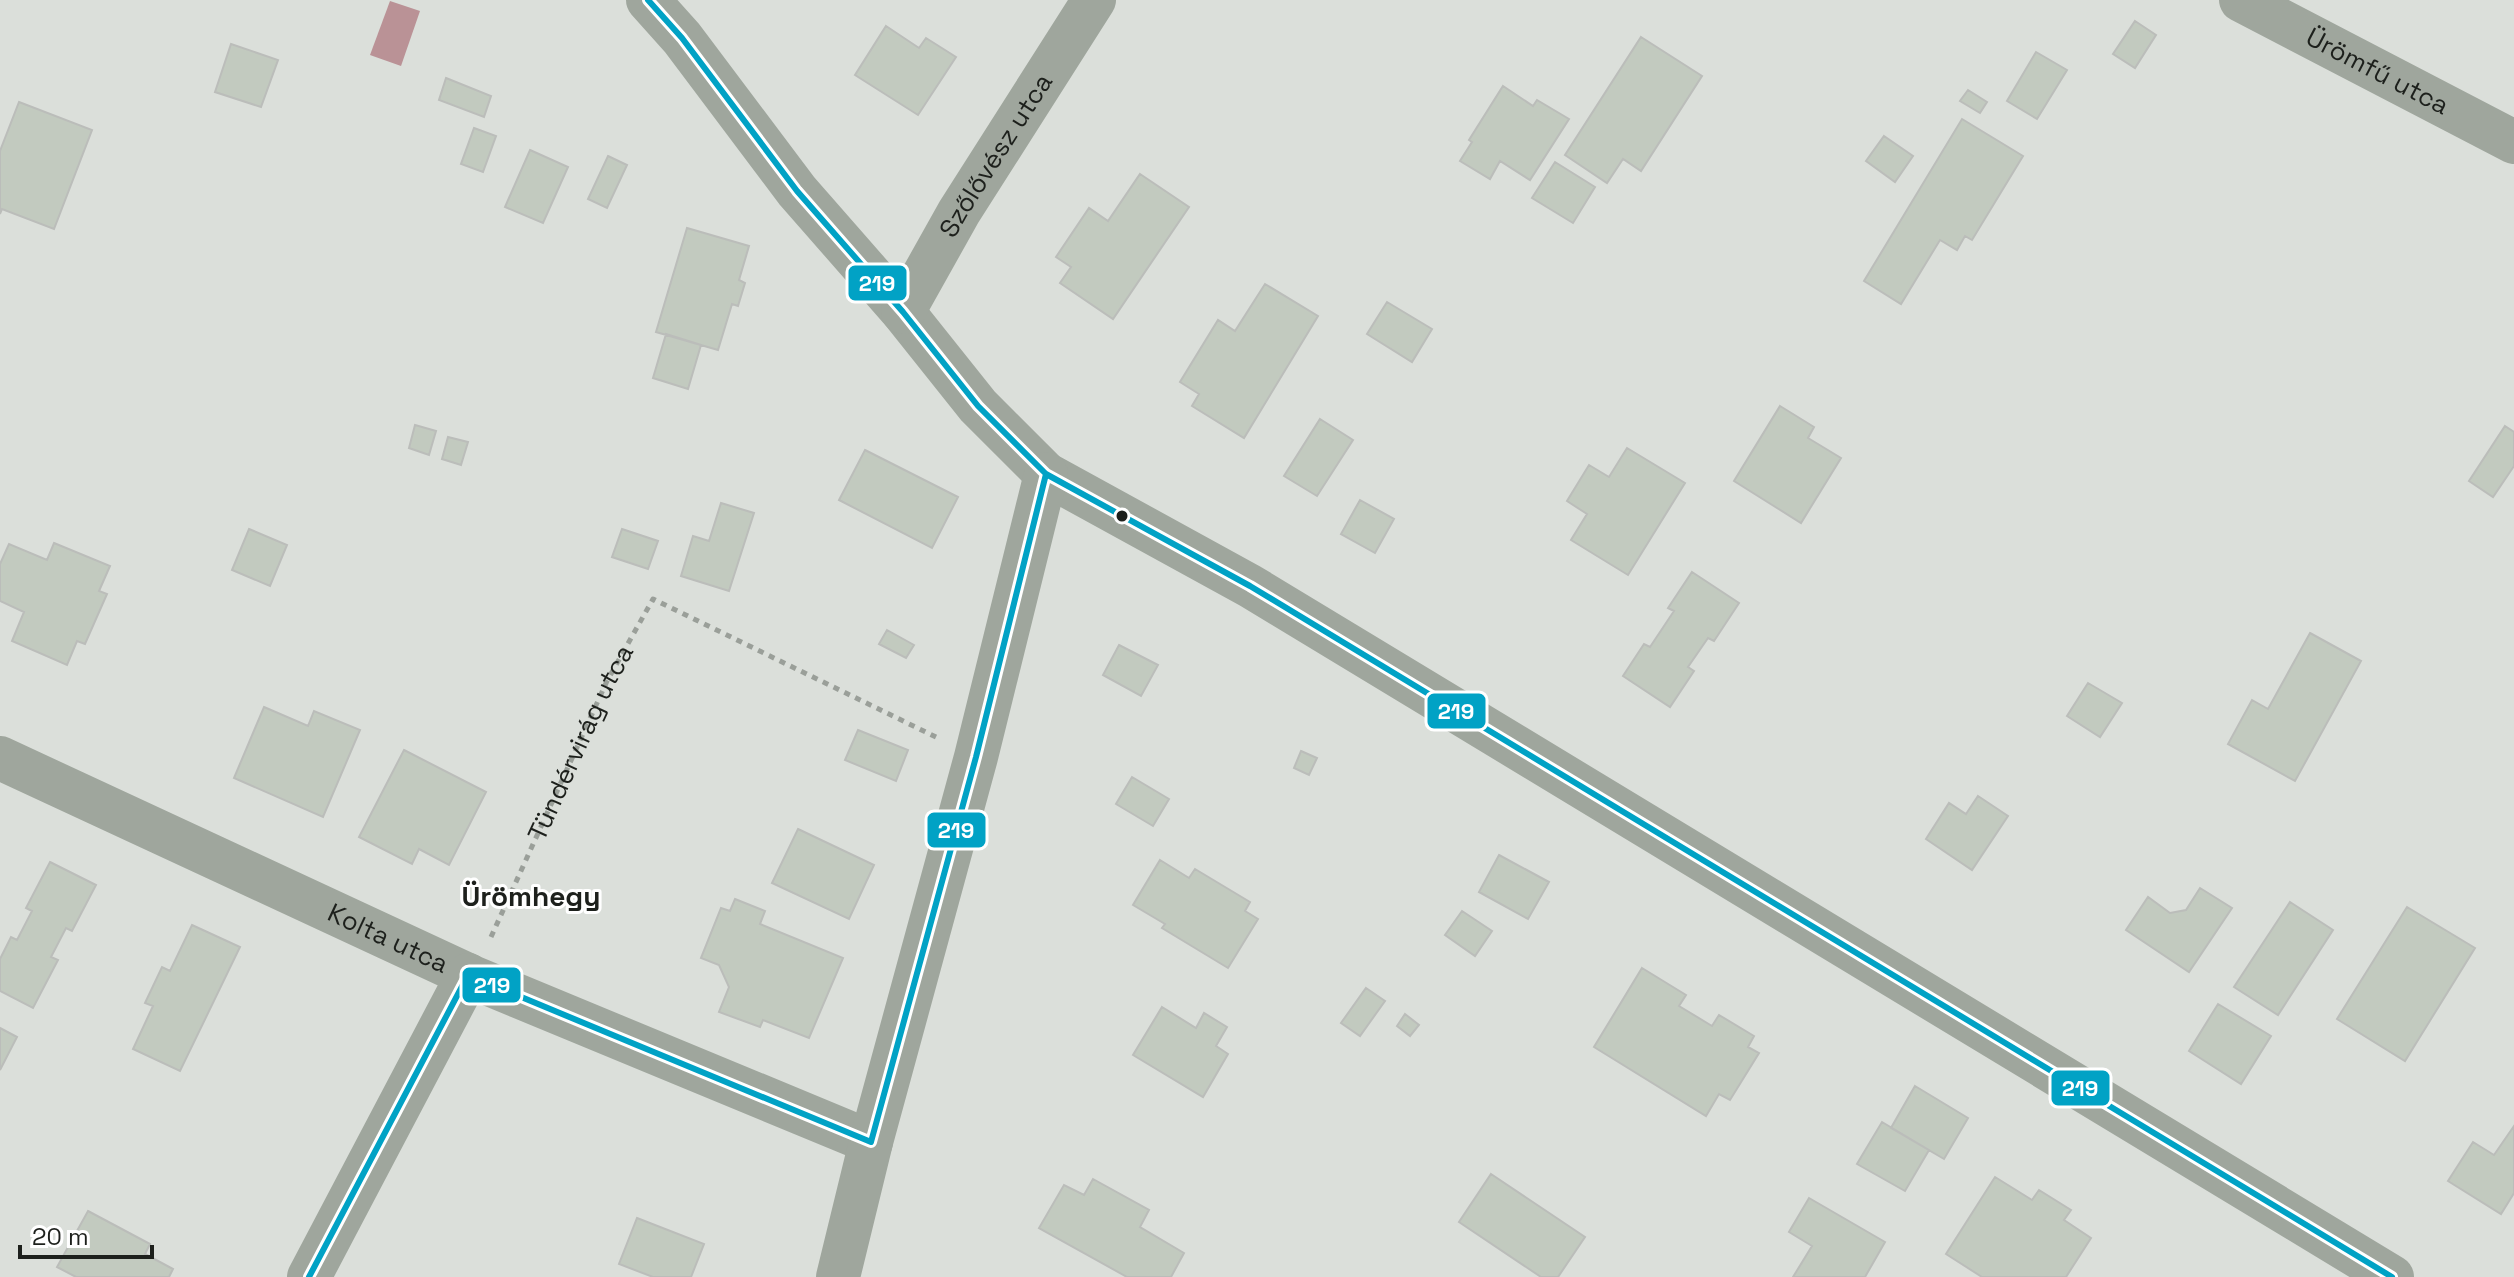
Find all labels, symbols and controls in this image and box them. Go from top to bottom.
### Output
street label: Ürömfű utca [2300,20,2455,122]
street label: Szőlővész utca [931,67,1060,243]
line badge: 219 [847,264,908,302]
text: 219 [859,269,895,297]
unlabelled marker [1114,508,1130,524]
street label: Tündérvirág utca [520,638,641,846]
line badge: 219 [1426,692,1487,730]
text: 219 [1438,697,1474,725]
line badge: 219 [926,811,987,849]
text: 219 [938,816,974,844]
district label: Ürömhegy [462,878,600,914]
street label: Kolta utca [322,896,454,981]
line badge: 219 [461,966,522,1004]
text: 219 [474,971,510,999]
line badge: 219 [2050,1069,2111,1107]
text: 219 [2062,1074,2098,1102]
scale bar [20,1209,152,1259]
text: 20 m [32,1221,89,1252]

